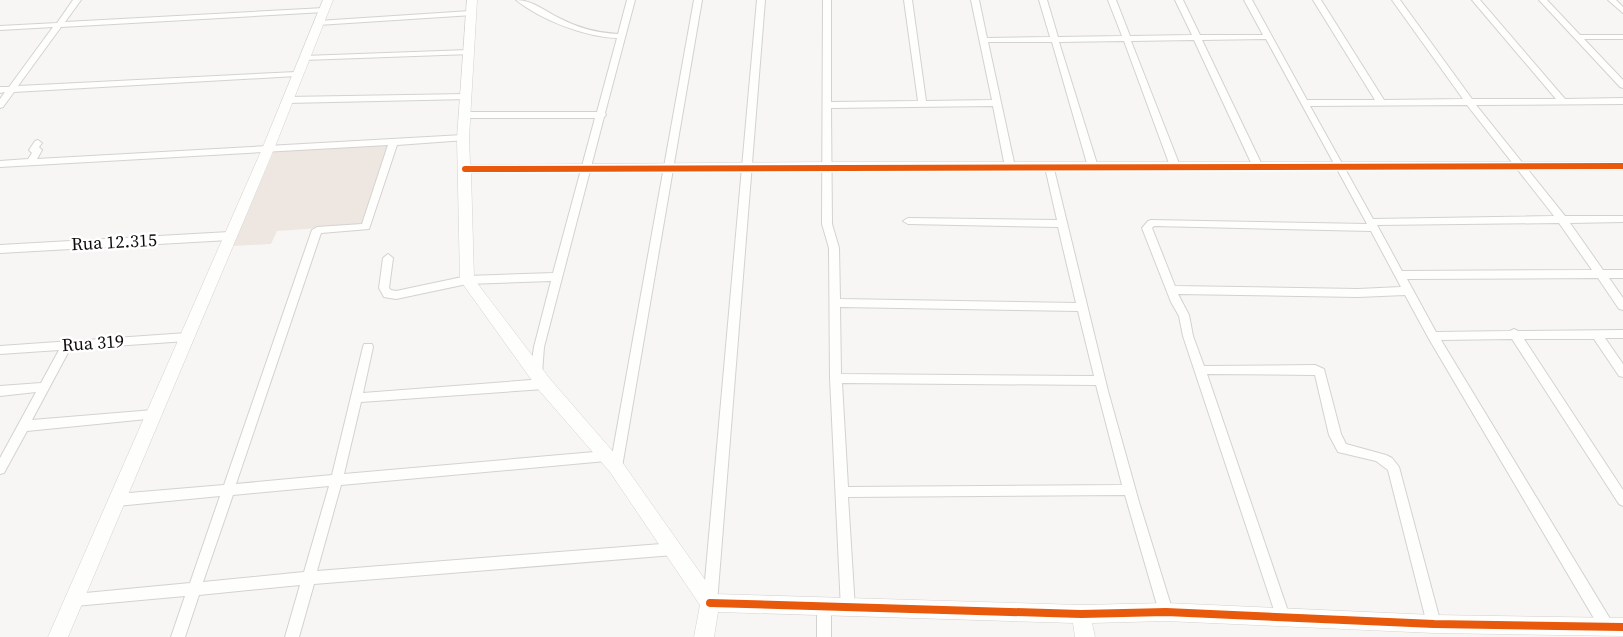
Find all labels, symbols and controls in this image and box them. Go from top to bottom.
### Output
street label: Rua 12.315 [70,227,157,256]
street label: Rua 319 [61,328,125,357]

